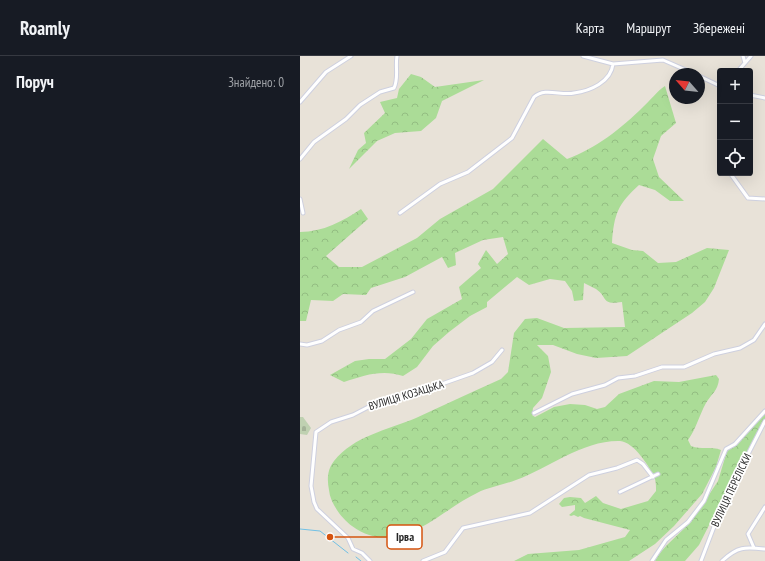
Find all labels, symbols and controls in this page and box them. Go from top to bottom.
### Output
text: Roamly [20,16,70,40]
text: Карта [576,19,604,37]
text: Маршрут [626,19,671,37]
text: Збережені [693,19,745,37]
north arrow [669,68,705,104]
map controls [717,68,753,176]
button: + [717,68,753,104]
text: Поруч [16,71,54,93]
text: Знайдено: 0 [228,74,284,91]
button: − [717,104,753,140]
button: locate [717,140,753,176]
street label: ВУЛИЦЯ КОЗАЦЬКА [367,377,446,413]
street label: ВУЛИЦЯ ПЕРЕЛІСКИ [708,451,754,529]
callout: Ірва [387,525,422,549]
text: Ірва [396,529,414,544]

